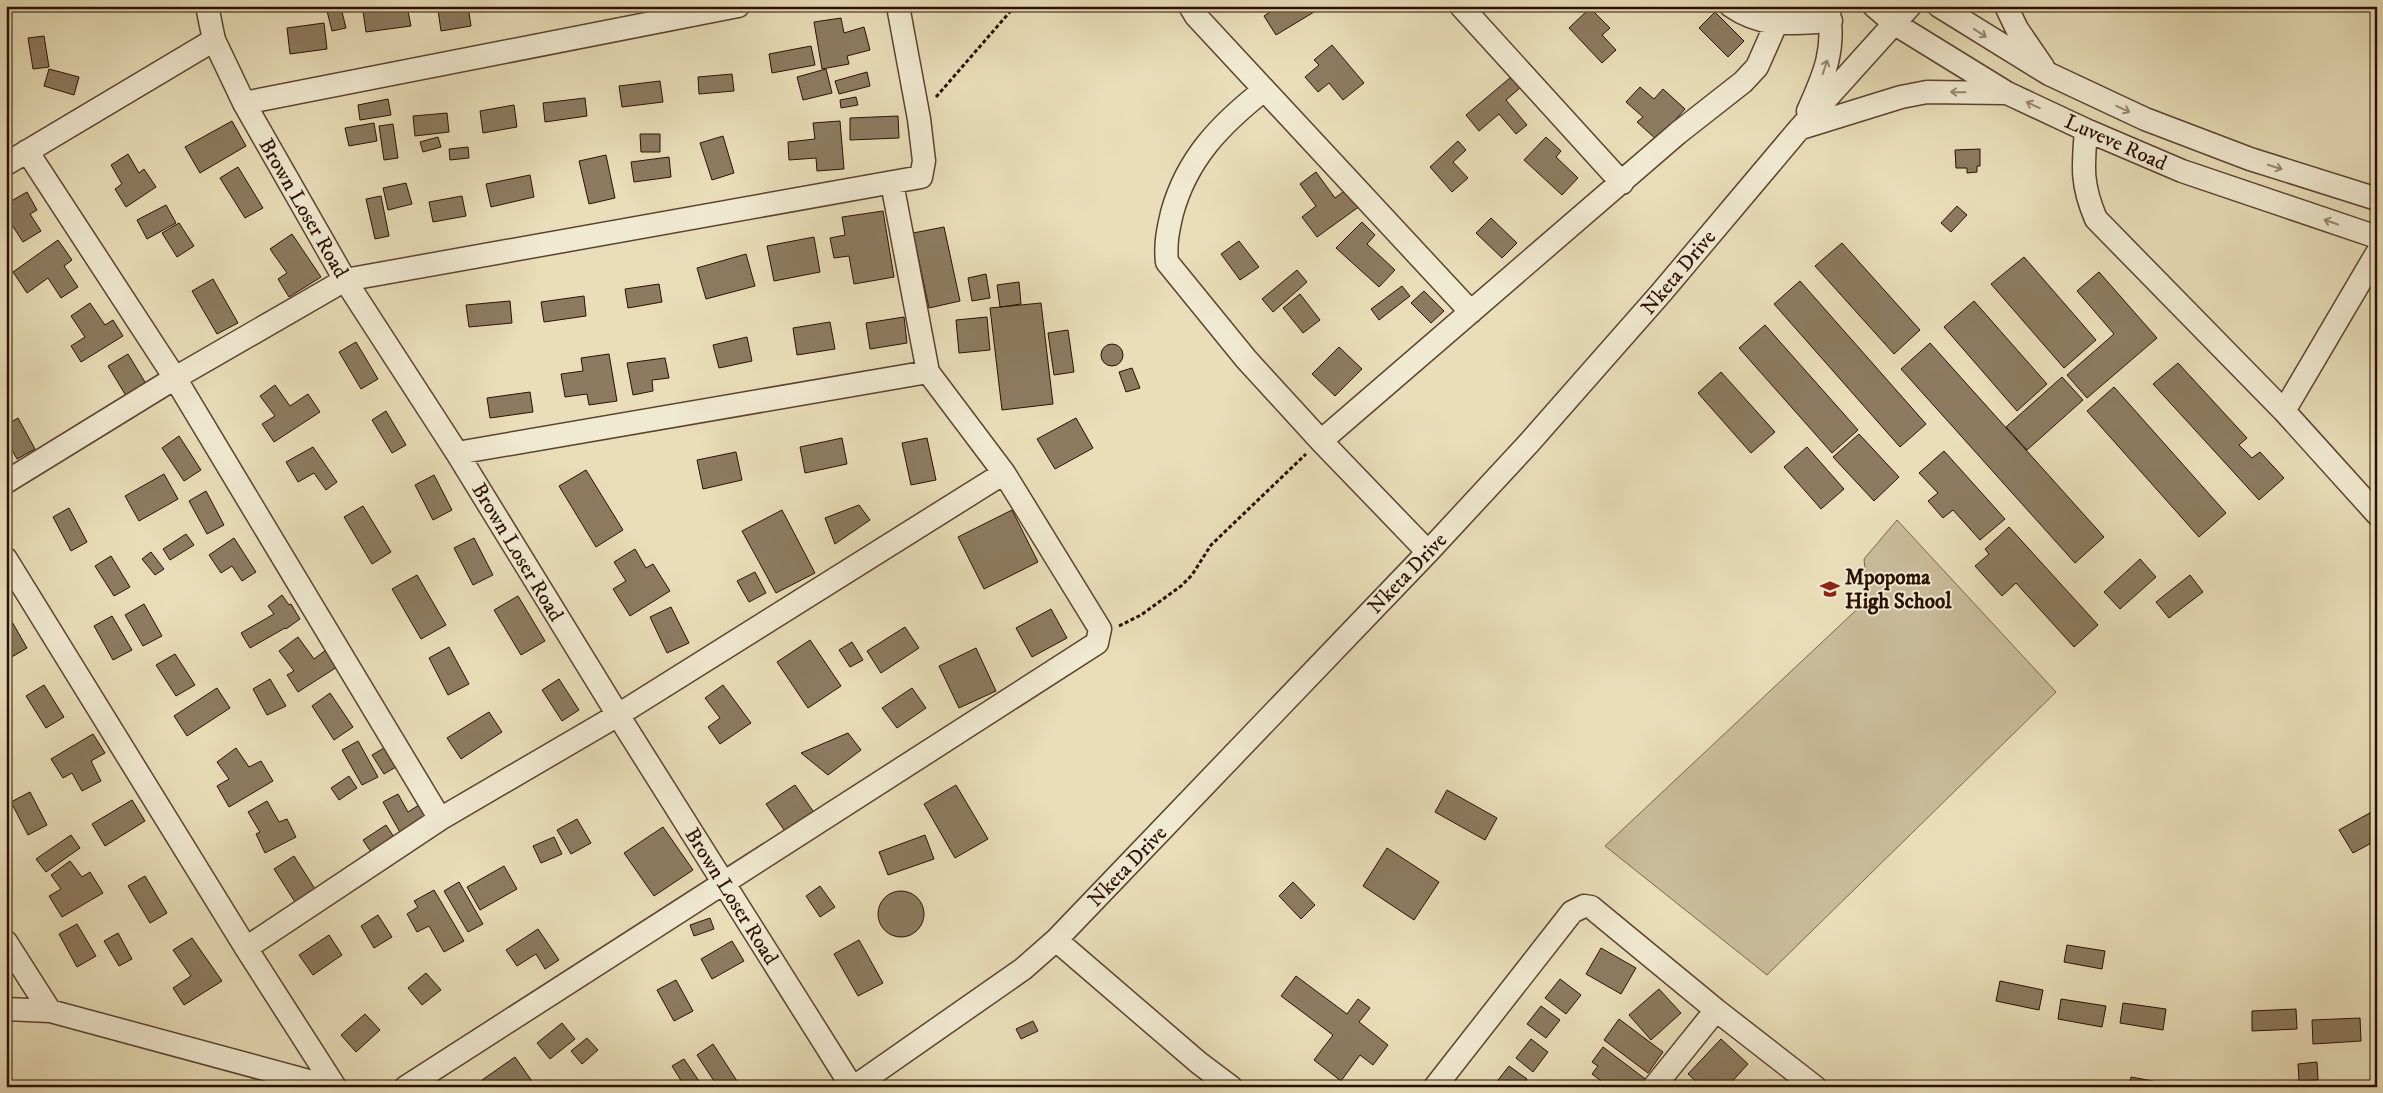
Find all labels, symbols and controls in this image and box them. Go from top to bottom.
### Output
one-way arrow [1972,28,1986,38]
one-way arrow [1821,60,1830,75]
one-way arrow [1950,87,1966,97]
one-way arrow [2026,100,2041,109]
one-way arrow [2115,104,2130,114]
street label: Luveve Road [2061,109,2171,177]
street label: Brown Loser Road [253,134,354,283]
one-way arrow [2267,162,2283,172]
one-way arrow [2323,217,2339,226]
street label: Nketa Drive [1636,225,1722,320]
street label: Brown Loser Road [466,479,569,627]
street label: Nketa Drive [1363,527,1453,620]
place label: Mpopoma High School [1845,565,1952,615]
school or university icon: Mpopoma High School [1819,578,1841,600]
street label: Nketa Drive [1083,820,1173,913]
street label: Brown Loser Road [679,823,784,970]

